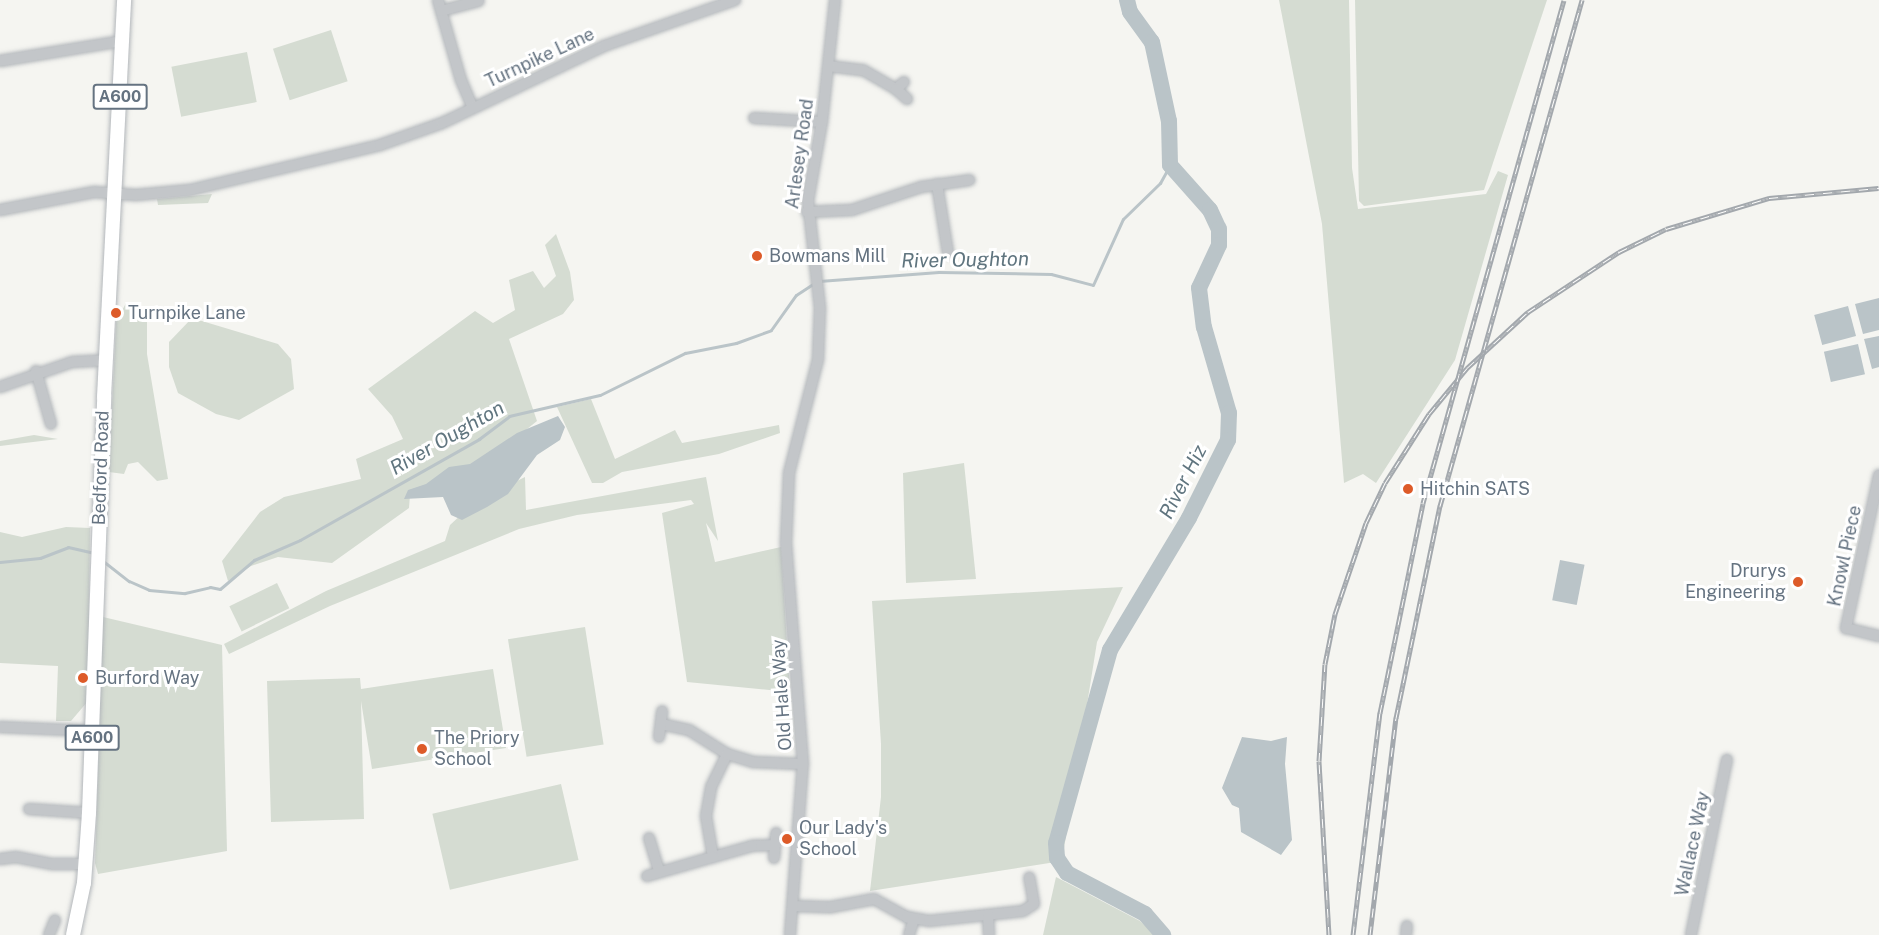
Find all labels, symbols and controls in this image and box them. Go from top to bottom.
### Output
street label: Turnpike Lane [482,23,598,93]
road number: A600 [92,84,148,110]
street label: Arlesey Road [782,98,818,210]
place label: Bowmans Mill [769,245,886,267]
water label: River Oughton [901,247,1029,273]
marker: Bowmans Mill [750,249,764,263]
place label: Turnpike Lane [128,302,246,324]
marker: Turnpike Lane [109,306,123,320]
water label: River Oughton [386,396,508,480]
street label: Bedford Road [88,410,114,526]
water label: River Hiz [1154,441,1212,523]
place label: Hitchin SATS [1420,478,1530,500]
marker: Hitchin SATS [1401,482,1415,496]
street label: Knowl Piece [1824,504,1866,608]
place label: Drurys Engineering [1685,561,1786,604]
marker: Drurys Engineering [1791,575,1805,589]
street label: Old Hale Way [767,638,797,752]
place label: Burford Way [95,667,200,689]
marker: Burford Way [76,671,90,685]
road number: A600 [64,725,121,751]
place label: The Priory School [434,728,520,771]
marker: The Priory School [415,742,429,756]
street label: Wallace Way [1671,790,1715,898]
place label: Our Lady's School [799,818,887,860]
marker: Our Lady's School [780,832,794,846]

